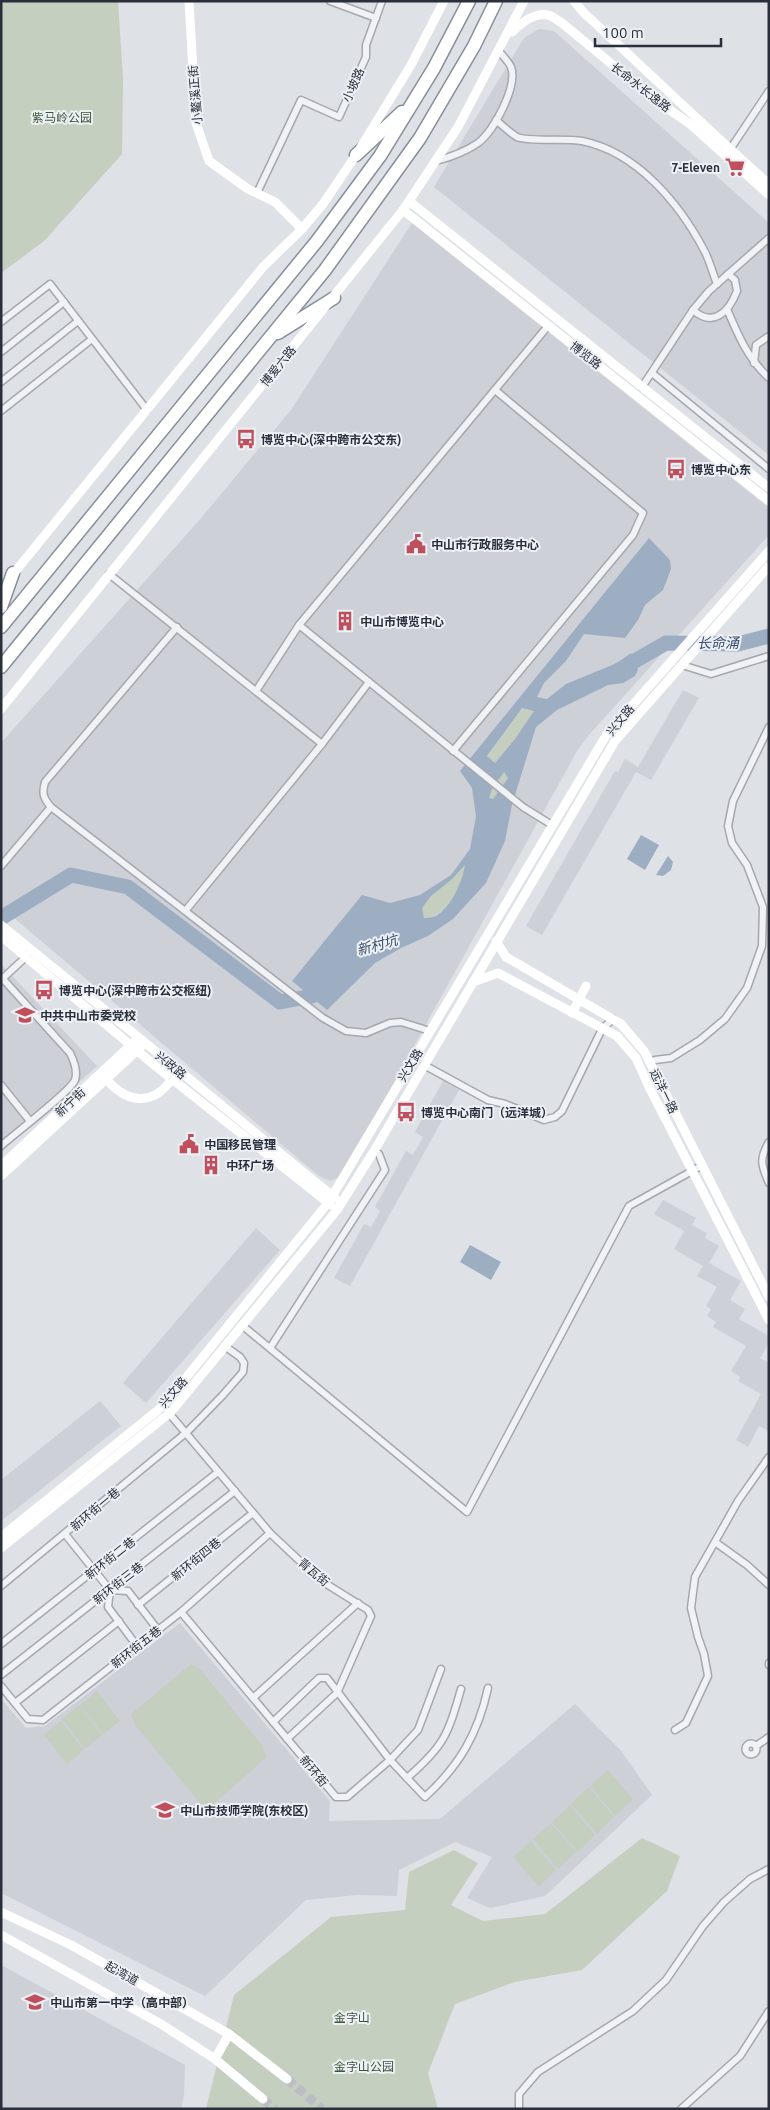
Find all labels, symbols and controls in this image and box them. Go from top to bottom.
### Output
scale bar [595,15,721,47]
text: 100 m [602,24,644,41]
street label: 长命水长逸路 [609,60,673,114]
street label: 小鳌溪正街 [186,65,204,125]
street label: 小坡路 [340,66,366,104]
park label: 紫马岭公园 [32,111,92,124]
supermarket icon: 7-Eleven [724,156,746,178]
place label: 7-Eleven [671,161,720,174]
street label: 博览路 [568,339,604,371]
street label: 博爱六路 [258,343,298,389]
bus stop icon: 博览中心(深中跨市公交东) [235,428,257,450]
place label: 博览中心(深中跨市公交东) [261,433,401,447]
bus stop icon: 博览中心东 [665,458,687,480]
place label: 博览中心东 [691,463,751,476]
public building icon: 中山市行政服务中心 [405,533,427,555]
place label: 中山市行政服务中心 [431,538,539,551]
building icon: 中山市博览中心 [334,610,356,632]
place label: 中山市博览中心 [360,615,444,628]
water label: 长命涌 [697,635,741,651]
street label: 兴文路 [603,702,637,738]
water label: 新村坑 [355,931,401,958]
bus stop icon: 博览中心(深中跨市公交枢纽) [33,979,55,1001]
place label: 博览中心(深中跨市公交枢纽) [59,984,211,998]
school or university icon: 中共中山市委党校 [14,1004,36,1026]
place label: 中共中山市委党校 [40,1009,136,1022]
street label: 兴文路 [395,1046,425,1084]
street label: 兴政路 [153,1049,189,1081]
street label: 远洋一路 [648,1067,680,1115]
street label: 新宁街 [52,1085,88,1119]
bus stop icon: 博览中心南门（远洋城） [395,1101,417,1123]
place label: 博览中心南门（远洋城） [421,1106,553,1119]
public building icon: 中国移民管理 [178,1133,200,1155]
place label: 中国移民管理 [204,1138,276,1151]
building icon: 中环广场 [200,1154,222,1176]
place label: 中环广场 [226,1159,274,1172]
street label: 兴文路 [156,1374,190,1410]
street label: 新环街一巷 [68,1485,122,1533]
street label: 新环街二巷 [82,1534,138,1582]
street label: 新环街四巷 [169,1535,223,1583]
street label: 青瓦街 [296,1555,332,1589]
street label: 新环街三巷 [90,1559,146,1607]
street label: 新环街五巷 [108,1623,164,1671]
street label: 新环街 [297,1753,331,1789]
school or university icon: 中山市技师学院(东校区) [154,1799,176,1821]
place label: 中山市技师学院(东校区) [180,1804,308,1818]
street label: 起湾道 [103,1959,141,1987]
school or university icon: 中山市第一中学（高中部） [24,1991,46,2013]
place label: 中山市第一中学（高中部） [50,1996,194,2009]
park label: 金字山 [334,2011,370,2024]
park label: 金字山公园 [334,2060,394,2073]

